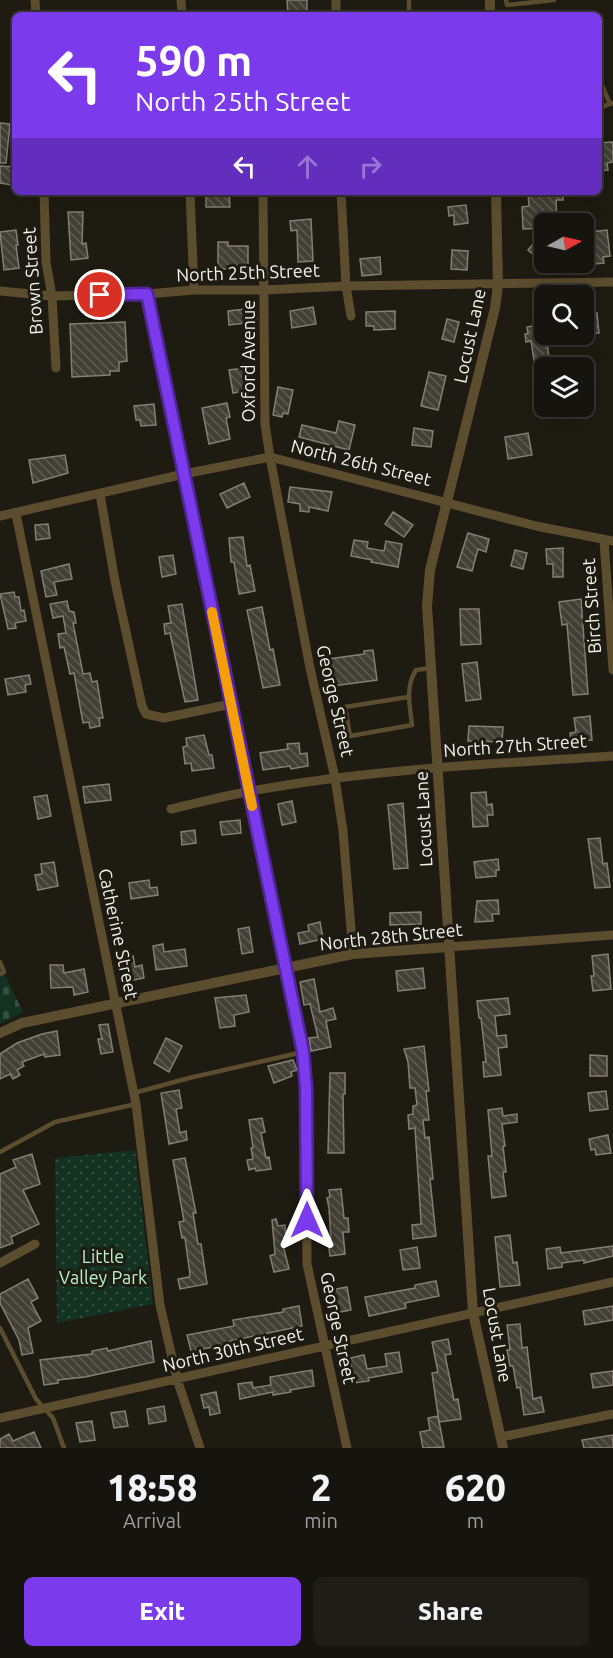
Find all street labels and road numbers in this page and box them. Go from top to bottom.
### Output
street label: Brown Street [18,227,46,335]
street label: North 25th Street [176,259,320,285]
street label: Locust Lane [449,287,489,385]
street label: Oxford Avenue [238,300,258,422]
street label: North 26th Street [289,435,433,489]
street label: Birch Street [578,558,604,654]
street label: George Street [313,643,359,759]
street label: North 27th Street [443,730,587,760]
street label: Locust Lane [411,771,435,868]
street label: Catherine Street [95,866,143,1001]
street label: North 28th Street [318,919,463,953]
street label: George Street [317,1270,361,1386]
street label: Locust Lane [480,1286,516,1384]
street label: North 30th Street [161,1323,305,1375]

